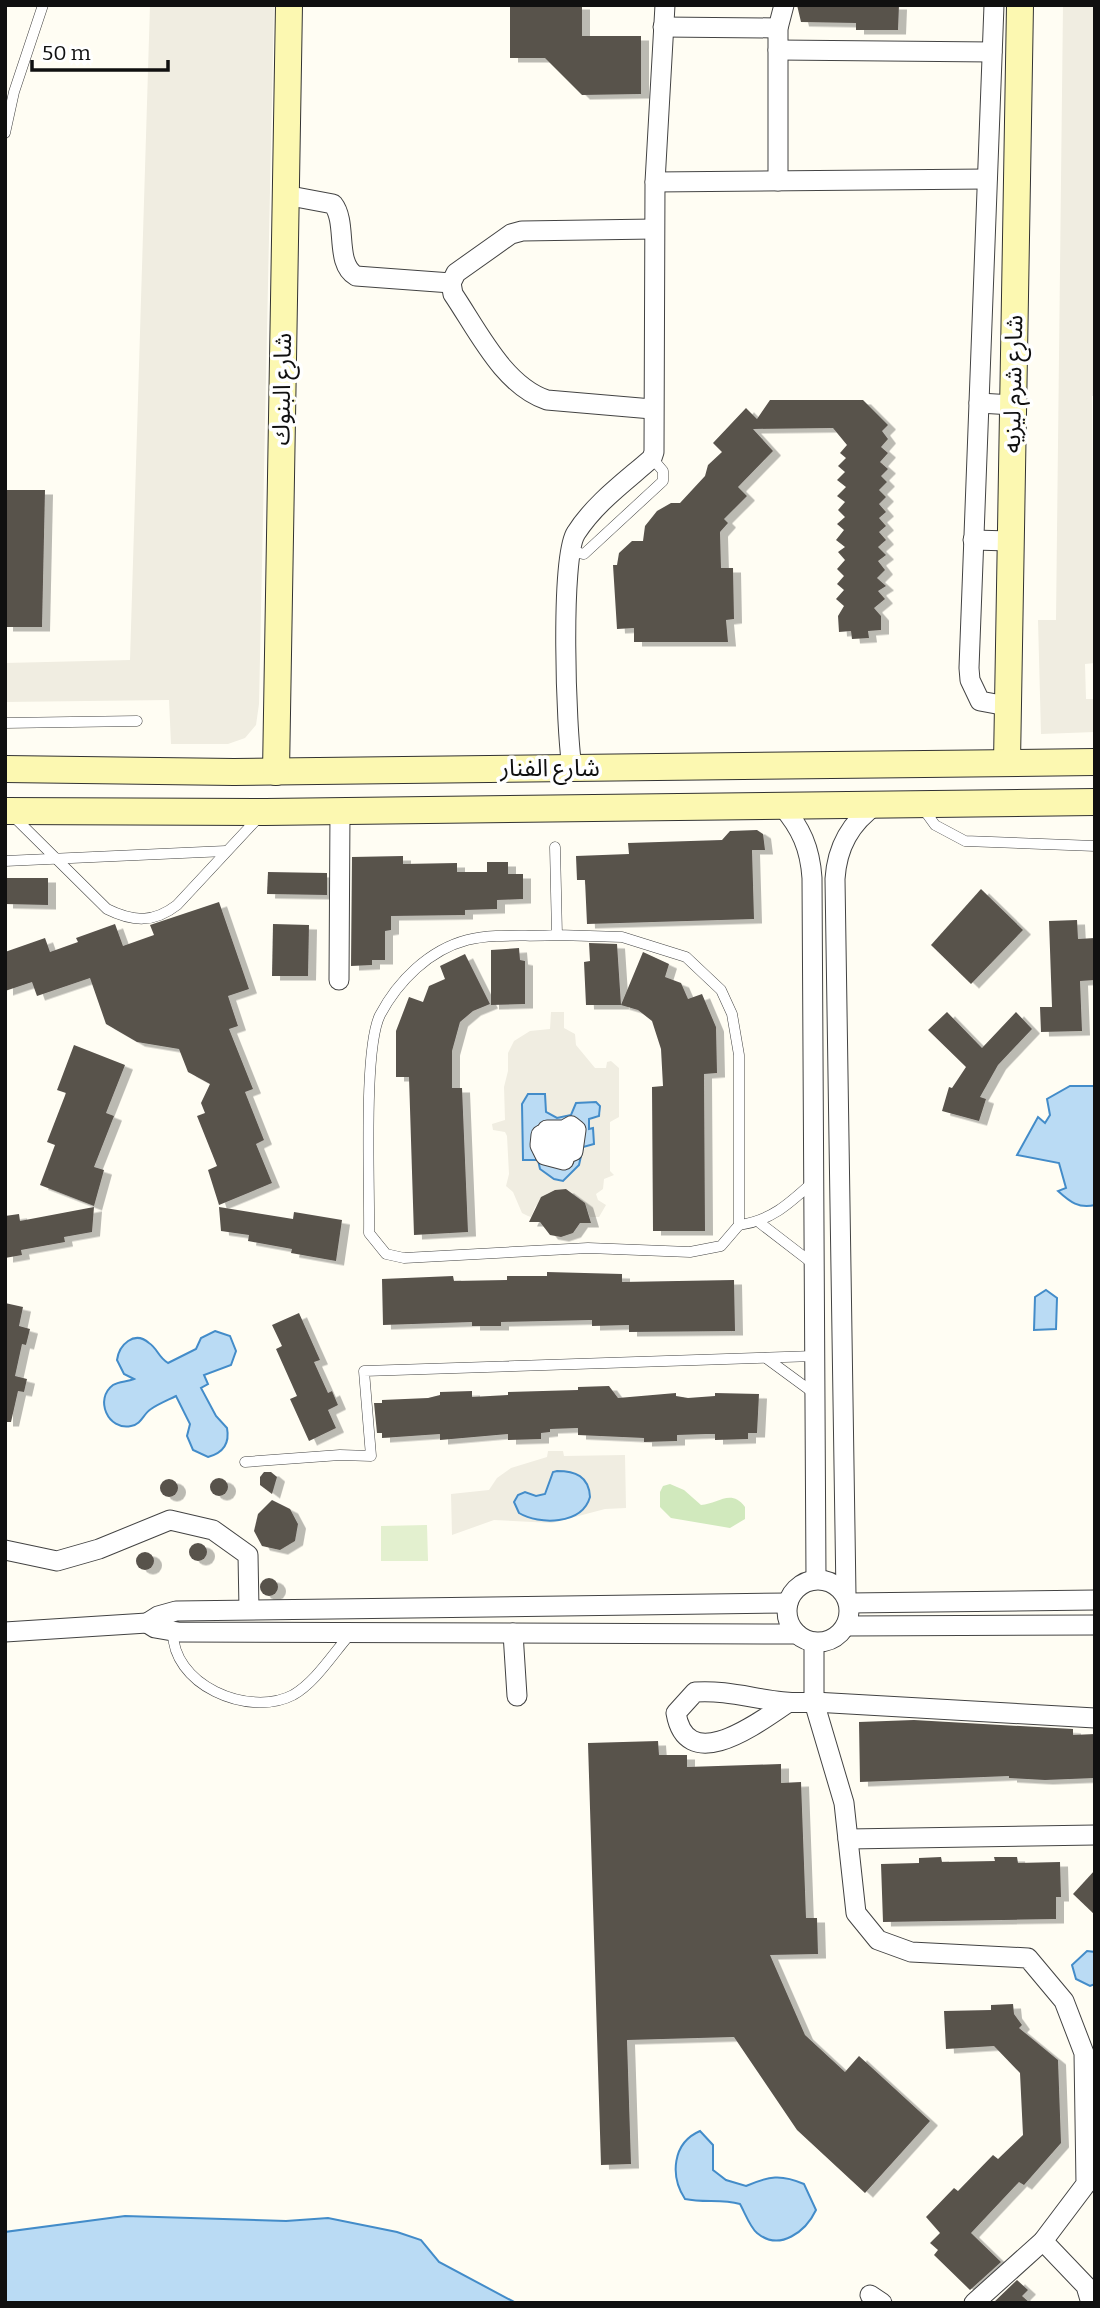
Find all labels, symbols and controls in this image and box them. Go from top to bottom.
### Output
scale bar [32,28,168,72]
text: 50 m [42,40,91,66]
street label: شارع شرم ليزيه [998,315,1032,453]
street label: شارع البنوك [267,333,300,446]
street label: شارع الفنار [499,754,600,785]

